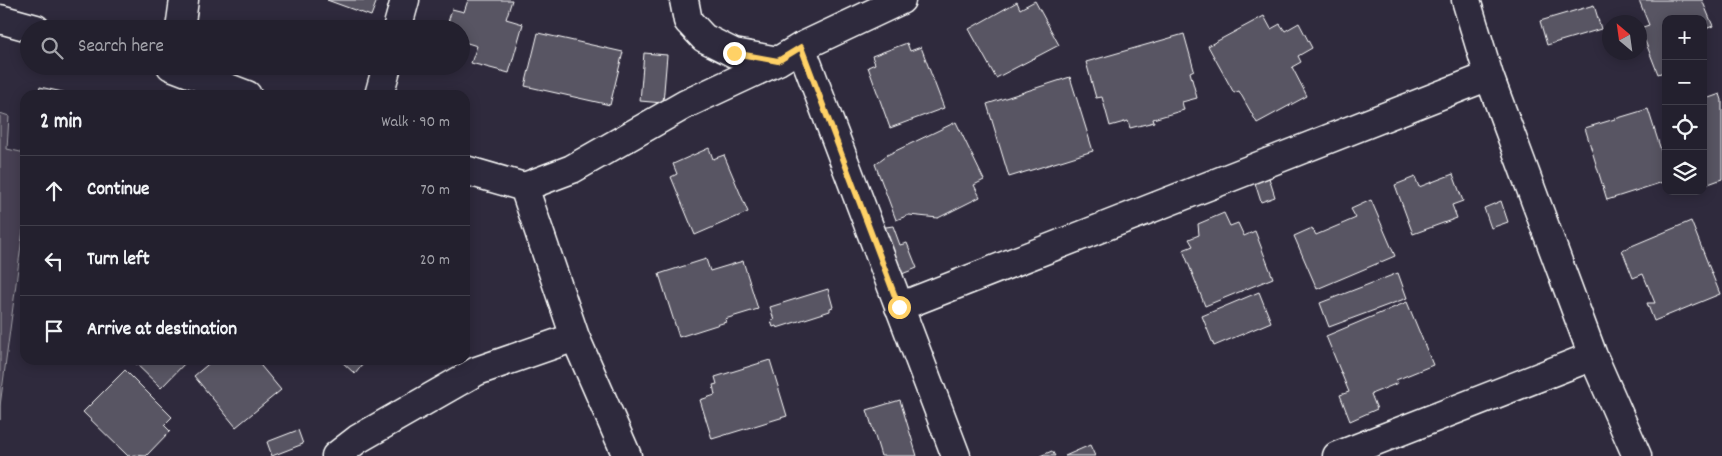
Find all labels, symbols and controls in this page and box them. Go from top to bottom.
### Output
north arrow [1602,15,1647,60]
map controls [1662,15,1707,195]
button: + [1662,15,1707,60]
search box [20,20,470,75]
icon: search [38,34,66,62]
text: Search here [78,34,164,61]
route end [723,42,746,65]
button: − [1662,60,1707,105]
button: locate [1662,105,1707,150]
text: 2 min [40,108,82,138]
text: Walk · 90 m [381,111,450,134]
button: layers [1662,150,1707,195]
icon: ahead [40,177,68,205]
text: Continue [87,177,149,204]
text: 70 m [420,179,450,202]
icon: left [40,247,68,275]
text: Turn left [87,247,150,274]
text: 20 m [420,249,450,272]
route start [888,296,911,319]
icon: arrive [40,317,68,345]
text: Arrive at destination [87,317,237,344]

